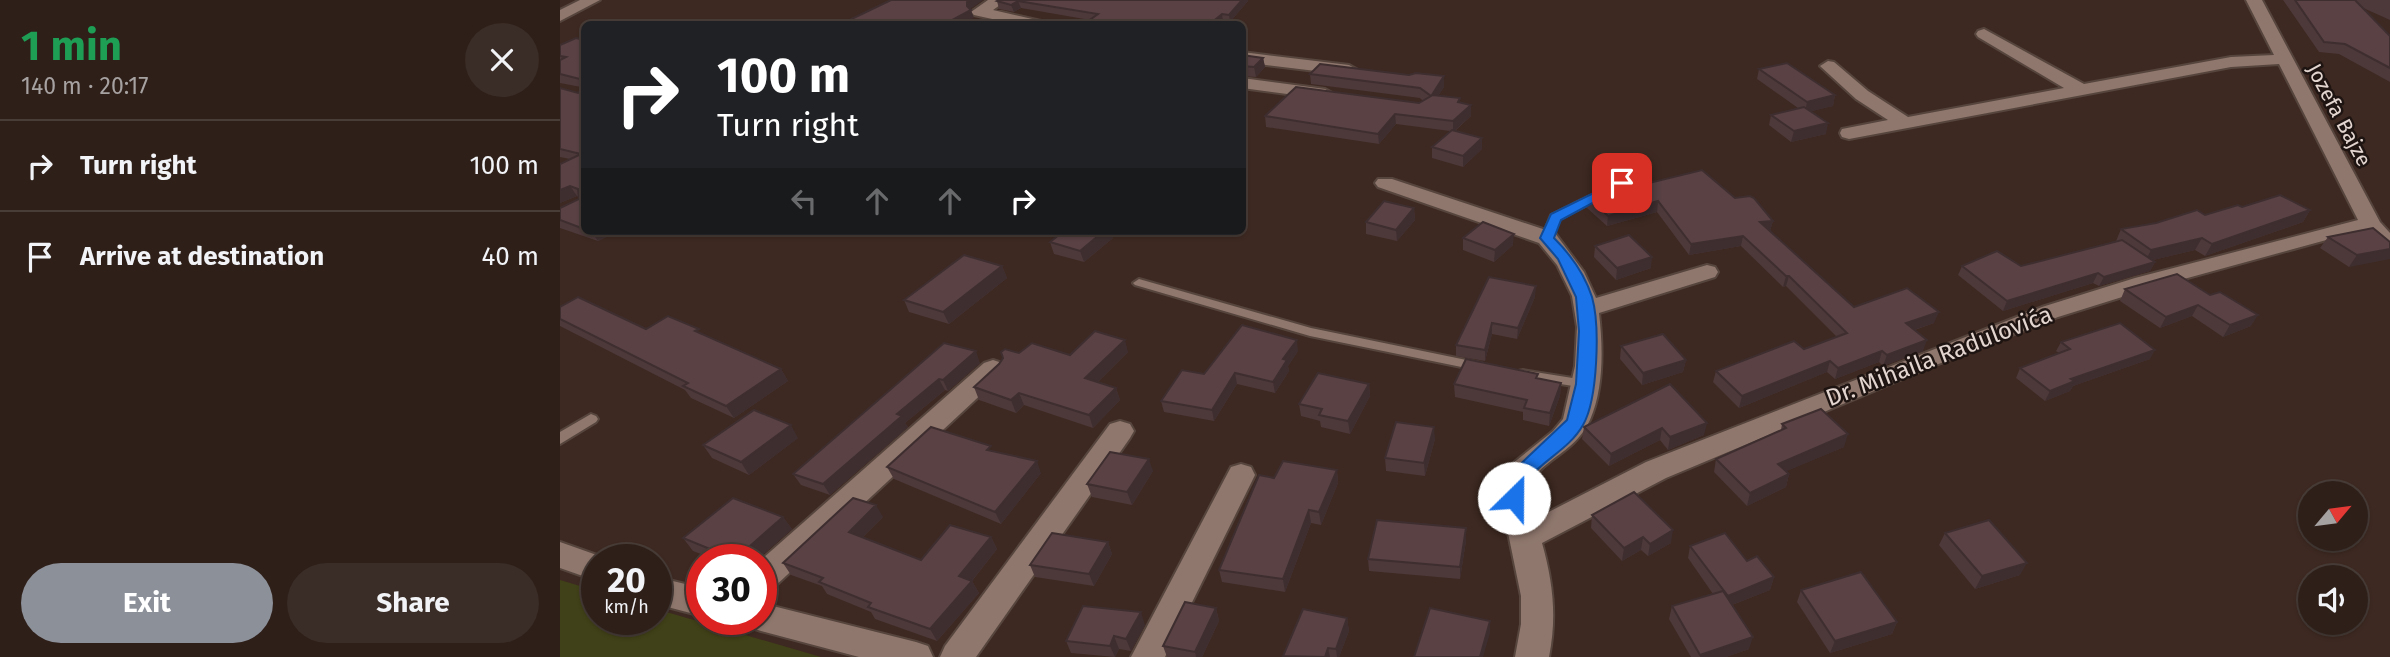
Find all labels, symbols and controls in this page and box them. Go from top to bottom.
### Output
text: 1 min [21,21,122,71]
button: close [465,23,539,97]
text: 100 m [717,46,850,105]
icon: right [602,49,693,140]
street label: Jozefa Bajze [2301,59,2377,171]
text: 140 m · 20:17 [21,72,149,100]
text: Turn right [717,106,859,144]
icon: right [21,147,59,185]
text: Turn right [80,150,197,181]
text: 100 m [470,150,539,181]
pin [1592,153,1652,213]
icon: arrive [1603,164,1641,202]
icon: left [785,182,823,220]
icon: ahead [858,182,896,220]
icon: ahead [931,182,969,220]
icon: right [1004,182,1042,220]
icon: arrive [21,238,59,276]
text: Arrive at destination [80,241,324,272]
text: 40 m [481,241,539,272]
street label: Dr. Mihaila Radulovića [1822,300,2056,412]
position arrow [1477,461,1551,535]
north arrow [2298,481,2368,551]
map controls [2298,481,2368,635]
speed limit sign: 30 [686,544,777,635]
text: 20 [607,559,646,601]
button: Exit [21,563,273,643]
button: Share [287,563,539,643]
button: sound [2298,565,2368,635]
text: km/h [604,596,649,618]

